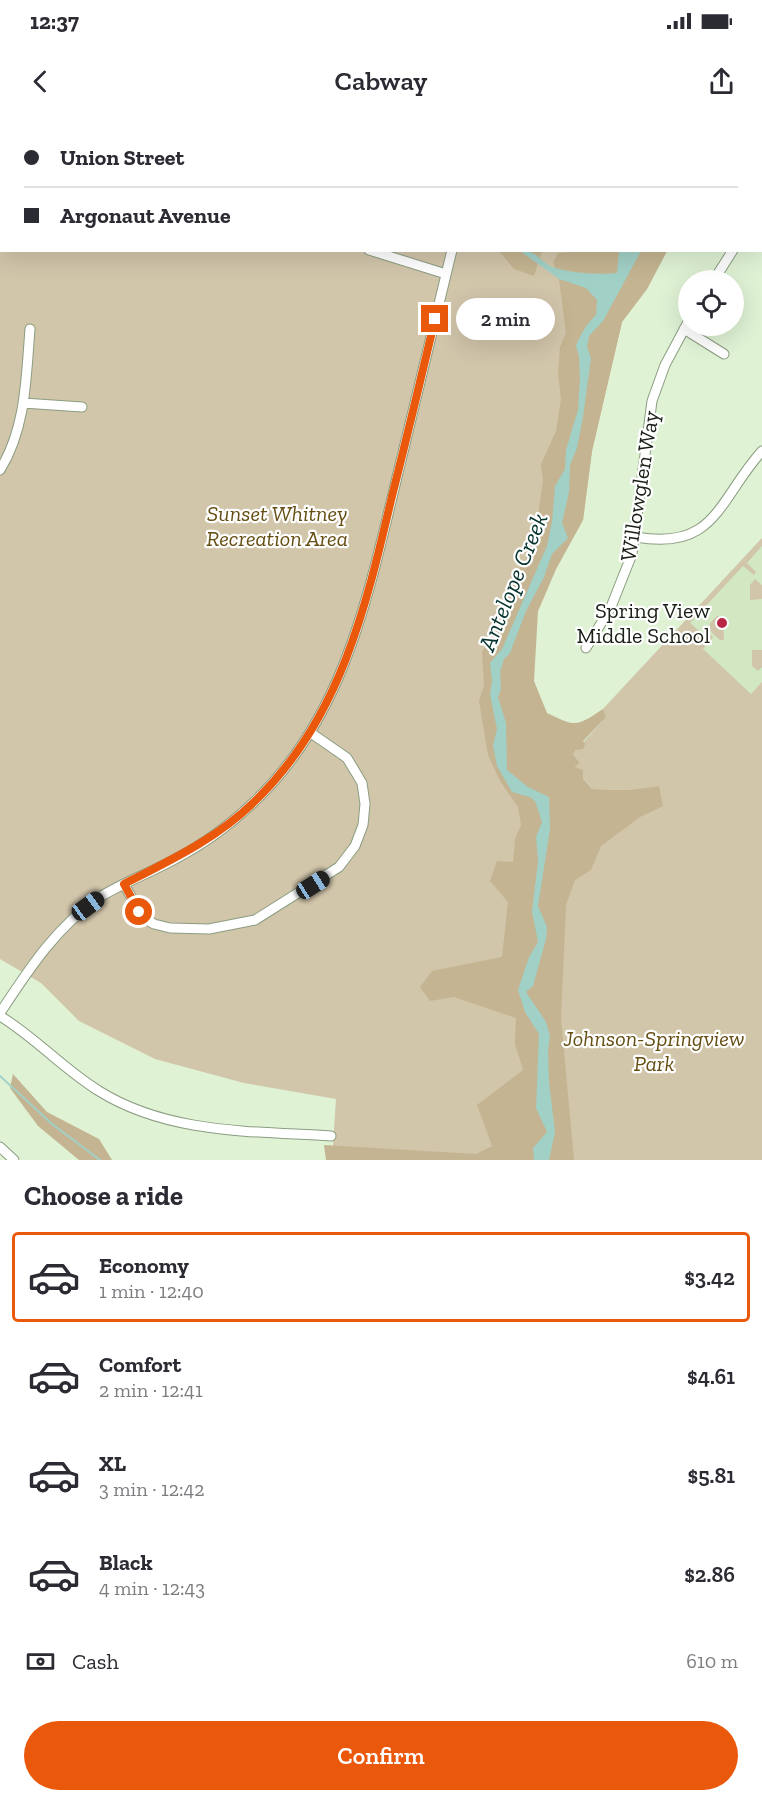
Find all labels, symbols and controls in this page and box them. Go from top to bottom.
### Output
text: 12:37 [30,8,79,35]
icon: back [24,65,57,98]
text: Cabway [335,65,427,97]
icon: share [705,65,738,98]
text: Union Street [60,144,184,171]
text: Argonaut Avenue [60,202,231,229]
map controls [678,270,744,336]
button: locate [678,270,744,336]
callout: 2 min [456,298,555,340]
route end [421,305,448,332]
text: 2 min [481,307,530,331]
street label: Willowglen Way [614,408,665,563]
park label: Sunset Whitney Recreation Area [206,500,348,552]
water label: Antelope Creek [471,508,554,656]
place label: Spring View Middle School [576,597,710,649]
marker: Spring View Middle School [715,616,729,630]
car [293,868,333,902]
car [68,888,108,924]
route start [125,898,152,925]
park label: Johnson-Springview Park [563,1025,745,1077]
text: Choose a ride [24,1180,183,1212]
icon: car [27,1250,81,1304]
text: Economy [99,1252,189,1279]
text: $3.42 [684,1264,735,1291]
text: 1 min · 12:40 [99,1279,204,1303]
icon: car [27,1349,81,1403]
text: Comfort [99,1351,181,1378]
text: $4.61 [687,1363,735,1390]
text: 2 min · 12:41 [99,1378,203,1402]
icon: car [27,1448,81,1502]
text: XL [99,1450,126,1477]
text: $5.81 [688,1462,735,1489]
text: 3 min · 12:42 [99,1477,205,1501]
icon: car [27,1547,81,1601]
text: Black [99,1549,153,1576]
text: $2.86 [684,1561,735,1588]
text: 4 min · 12:43 [99,1576,205,1600]
icon: cash [24,1645,57,1678]
text: Cash [72,1648,119,1675]
text: 610 m [686,1649,738,1673]
button: Confirm [24,1721,738,1790]

